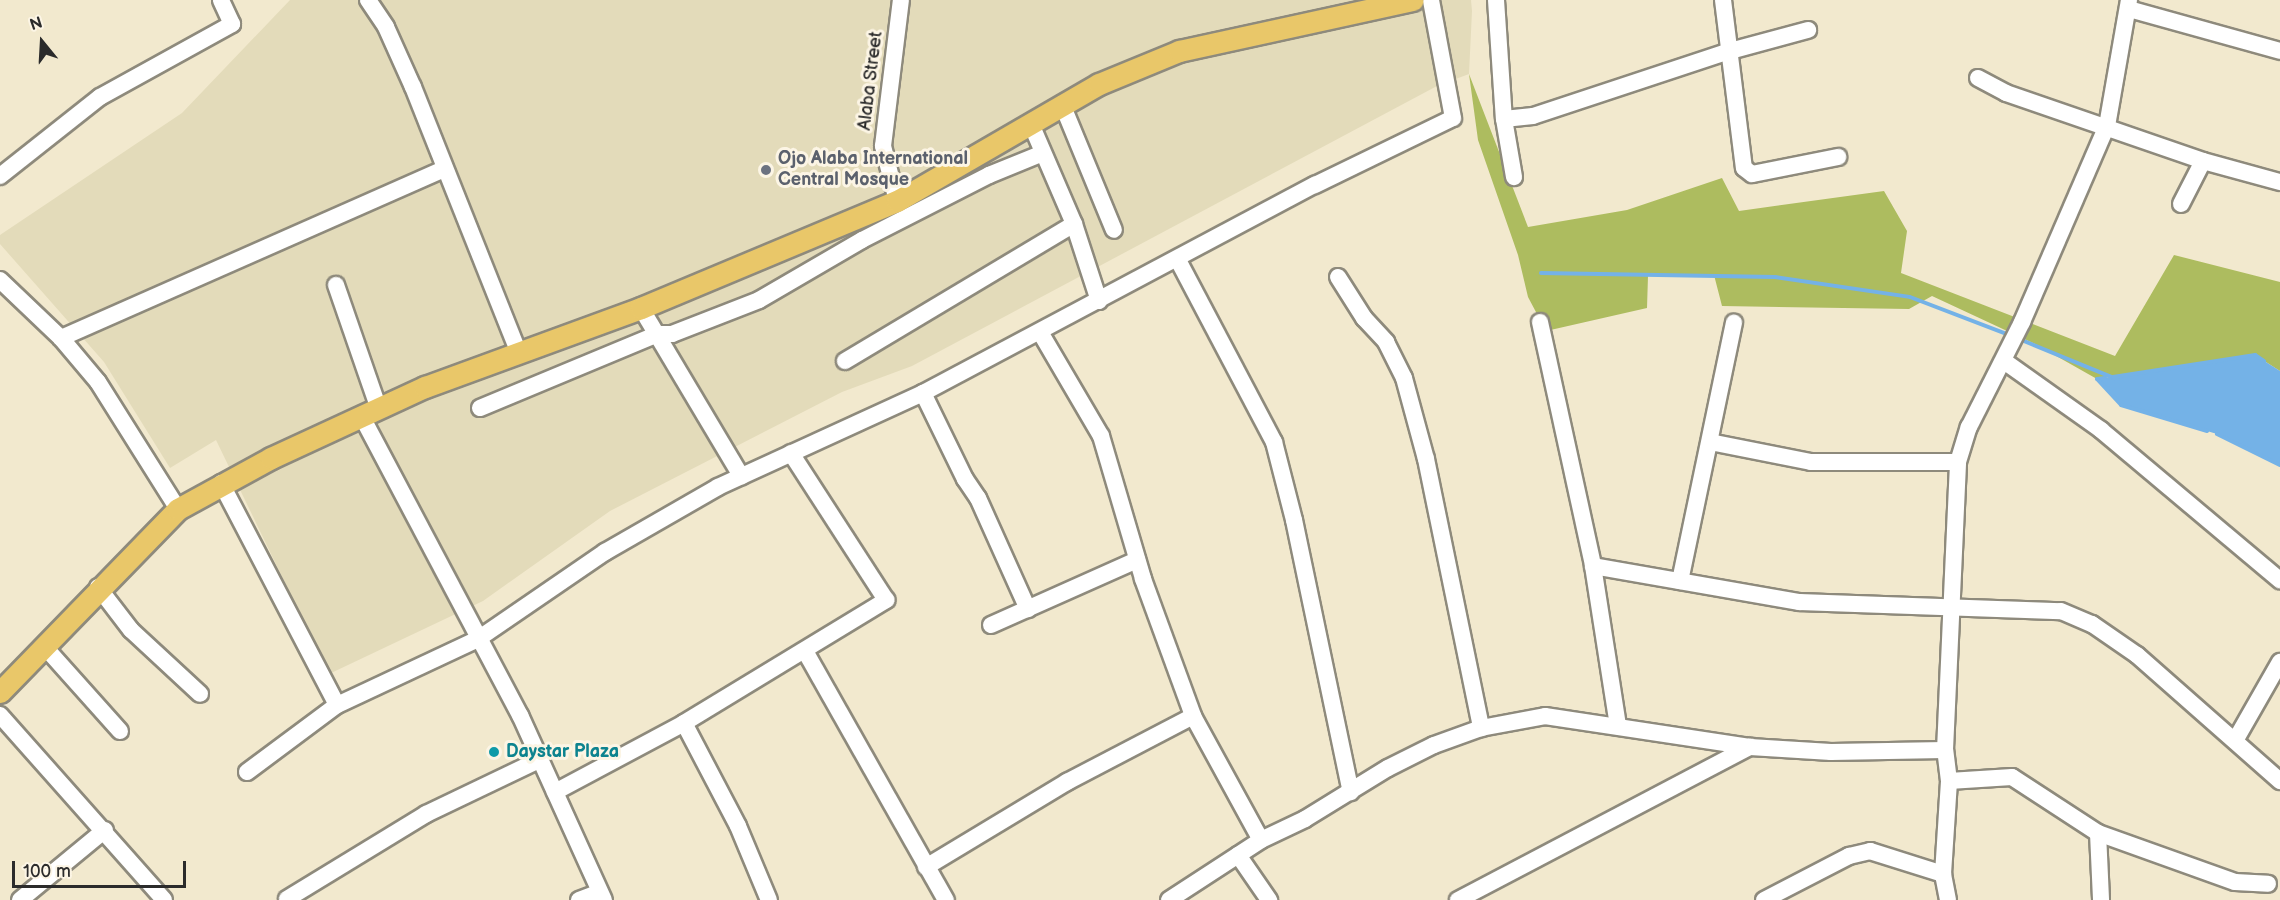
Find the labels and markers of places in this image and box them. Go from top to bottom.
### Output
place label: Ojo Alaba International Central Mosque [778,149,968,192]
marker: Ojo Alaba International Central Mosque [759,163,773,177]
place label: Daystar Plaza [506,741,619,763]
marker: Daystar Plaza [487,745,501,759]

